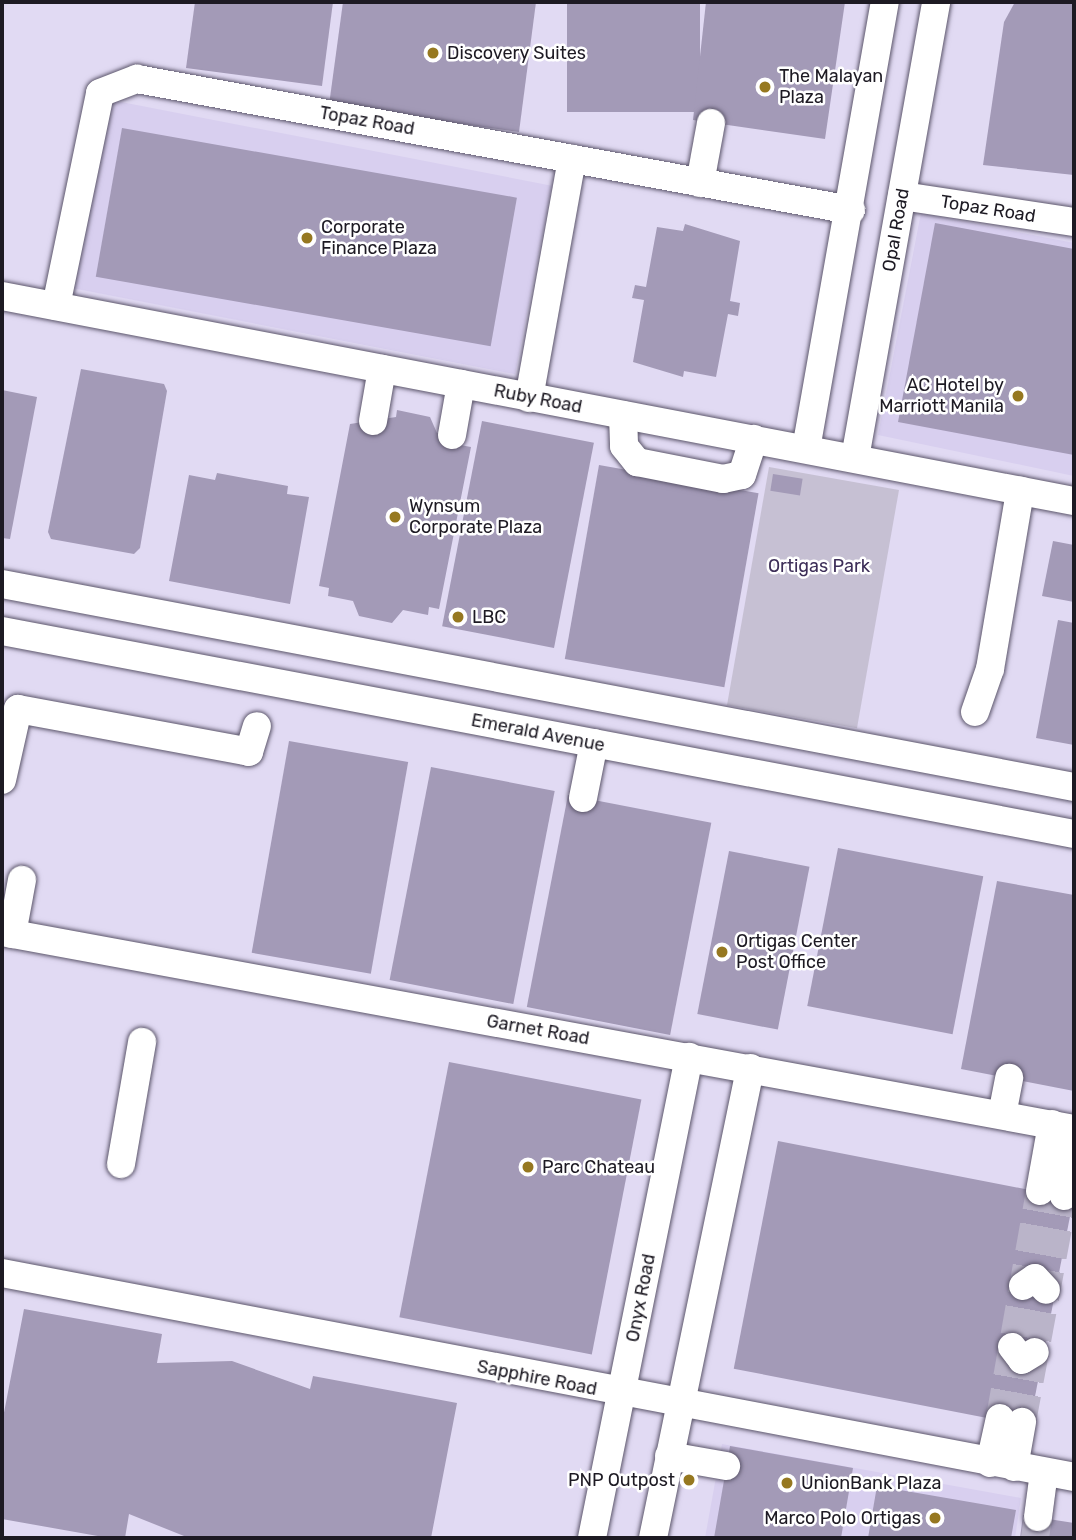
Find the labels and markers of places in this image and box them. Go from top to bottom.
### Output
place label: Discovery Suites [447,42,586,64]
marker: Discovery Suites [425,45,441,61]
place label: The Malayan Plaza [779,66,883,108]
marker: The Malayan Plaza [757,79,773,95]
place label: Corporate Finance Plaza [321,217,437,260]
marker: Corporate Finance Plaza [299,230,315,246]
place label: AC Hotel by Marriott Manila [879,375,1004,418]
marker: AC Hotel by Marriott Manila [1010,388,1026,404]
place label: Wynsum Corporate Plaza [409,496,542,538]
marker: Wynsum Corporate Plaza [387,509,403,525]
place label: LBC [472,606,506,628]
marker: LBC [450,609,466,625]
place label: Ortigas Center Post Office [736,931,857,974]
marker: Ortigas Center Post Office [714,944,730,960]
place label: Parc Chateau [542,1156,655,1178]
marker: Parc Chateau [520,1159,536,1175]
place label: PNP Outpost [568,1469,675,1491]
marker: PNP Outpost [681,1472,697,1488]
place label: UnionBank Plaza [801,1472,942,1494]
marker: UnionBank Plaza [779,1475,795,1491]
place label: Marco Polo Ortigas [764,1507,921,1529]
marker: Marco Polo Ortigas [927,1510,943,1526]

